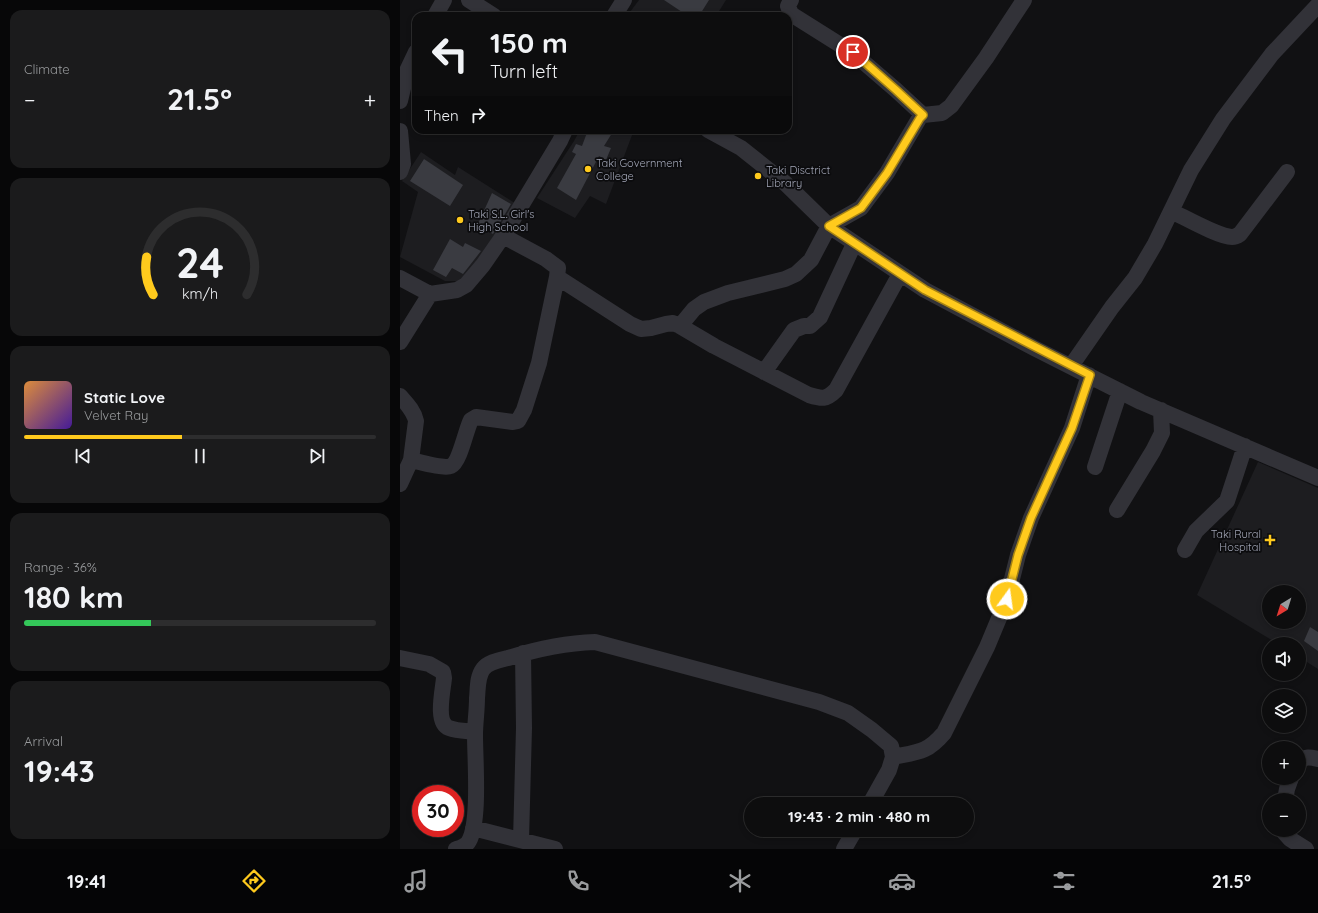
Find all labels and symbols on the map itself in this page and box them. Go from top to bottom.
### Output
pin [836,35,870,69]
place label: Taki Government College [596,156,683,183]
place label: Taki Disctrict Library [766,163,831,190]
marker: Taki Government College [583,164,593,174]
marker: Taki Disctrict Library [753,171,763,181]
place label: Taki S.L. Girl's High School [468,207,535,234]
marker: Taki S.L. Girl's High School [455,215,465,225]
place label: Taki Rural Hospital [1211,527,1261,554]
marker: Taki Rural Hospital [1264,534,1276,546]
position arrow [986,578,1028,620]
north arrow [1262,585,1306,629]
speed limit sign: 30 [412,785,464,837]

